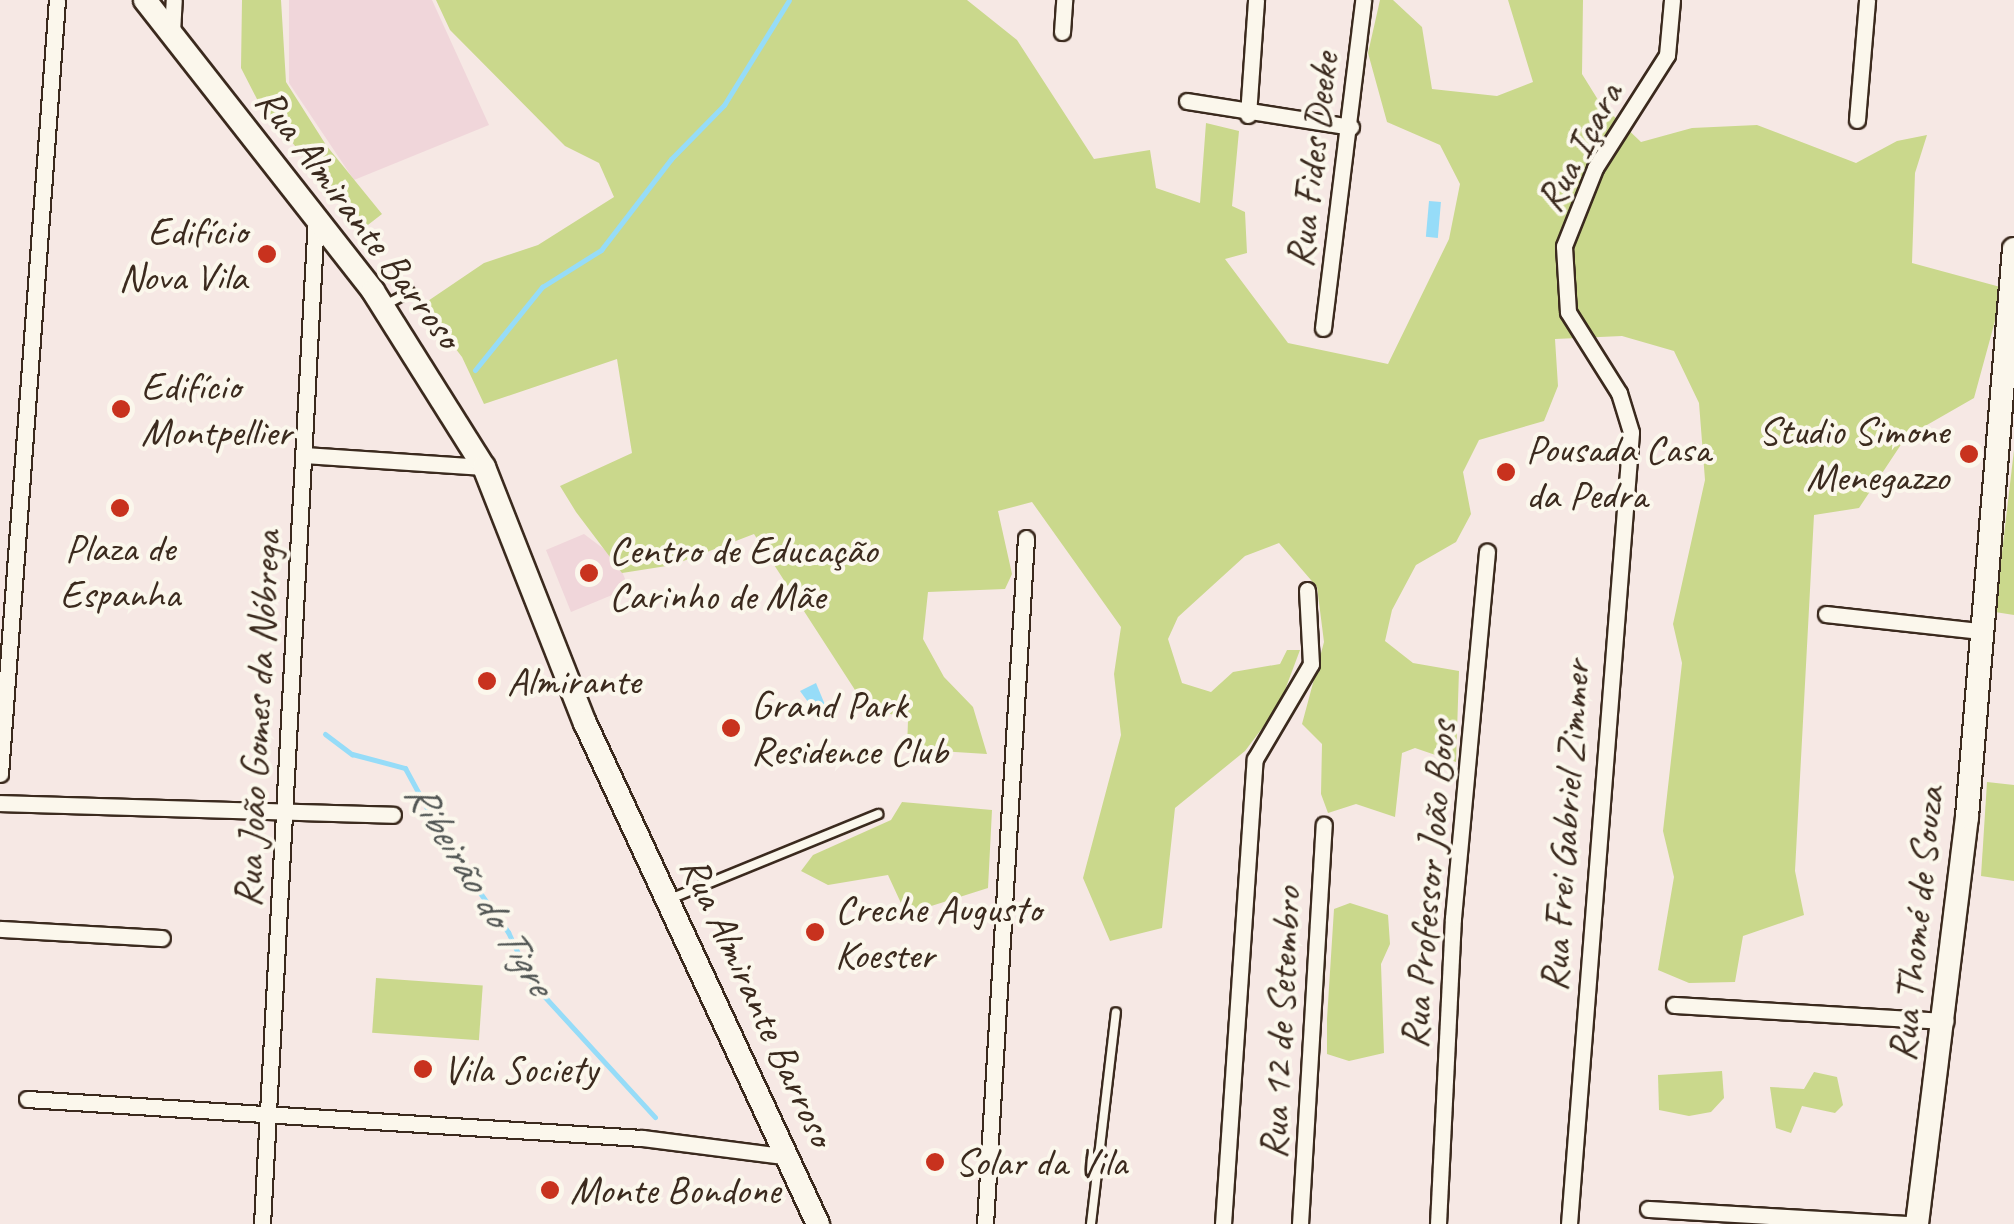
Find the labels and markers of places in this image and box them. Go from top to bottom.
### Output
place label: Edifício Nova Vila [120,207,247,301]
marker: Edifício Nova Vila [256,243,278,265]
place label: Edifício Montpellier [141,362,292,456]
marker: Edifício Montpellier [110,398,132,420]
place label: Studio Simone Menegazzo [1758,407,1949,501]
place label: Pousada Casa da Pedra [1526,425,1711,519]
marker: Studio Simone Menegazzo [1958,443,1980,465]
marker: Pousada Casa da Pedra [1495,461,1517,483]
marker: Plaza de Espanha [109,497,131,519]
place label: Plaza de Espanha [60,524,180,618]
place label: Centro de Educação Carinho de Mãe [609,526,876,620]
marker: Centro de Educação Carinho de Mãe [578,562,600,584]
place label: Almirante [507,657,640,705]
marker: Almirante [476,670,498,692]
place label: Grand Park Residence Club [751,681,948,775]
marker: Grand Park Residence Club [720,717,742,739]
place label: Creche Augusto Koester [835,885,1041,979]
marker: Creche Augusto Koester [804,921,826,943]
place label: Vila Society [443,1045,597,1093]
marker: Vila Society [412,1058,434,1080]
place label: Solar da Vila [955,1138,1128,1186]
marker: Solar da Vila [924,1151,946,1173]
place label: Monte Bondone [570,1166,781,1214]
marker: Monte Bondone [539,1179,561,1201]

